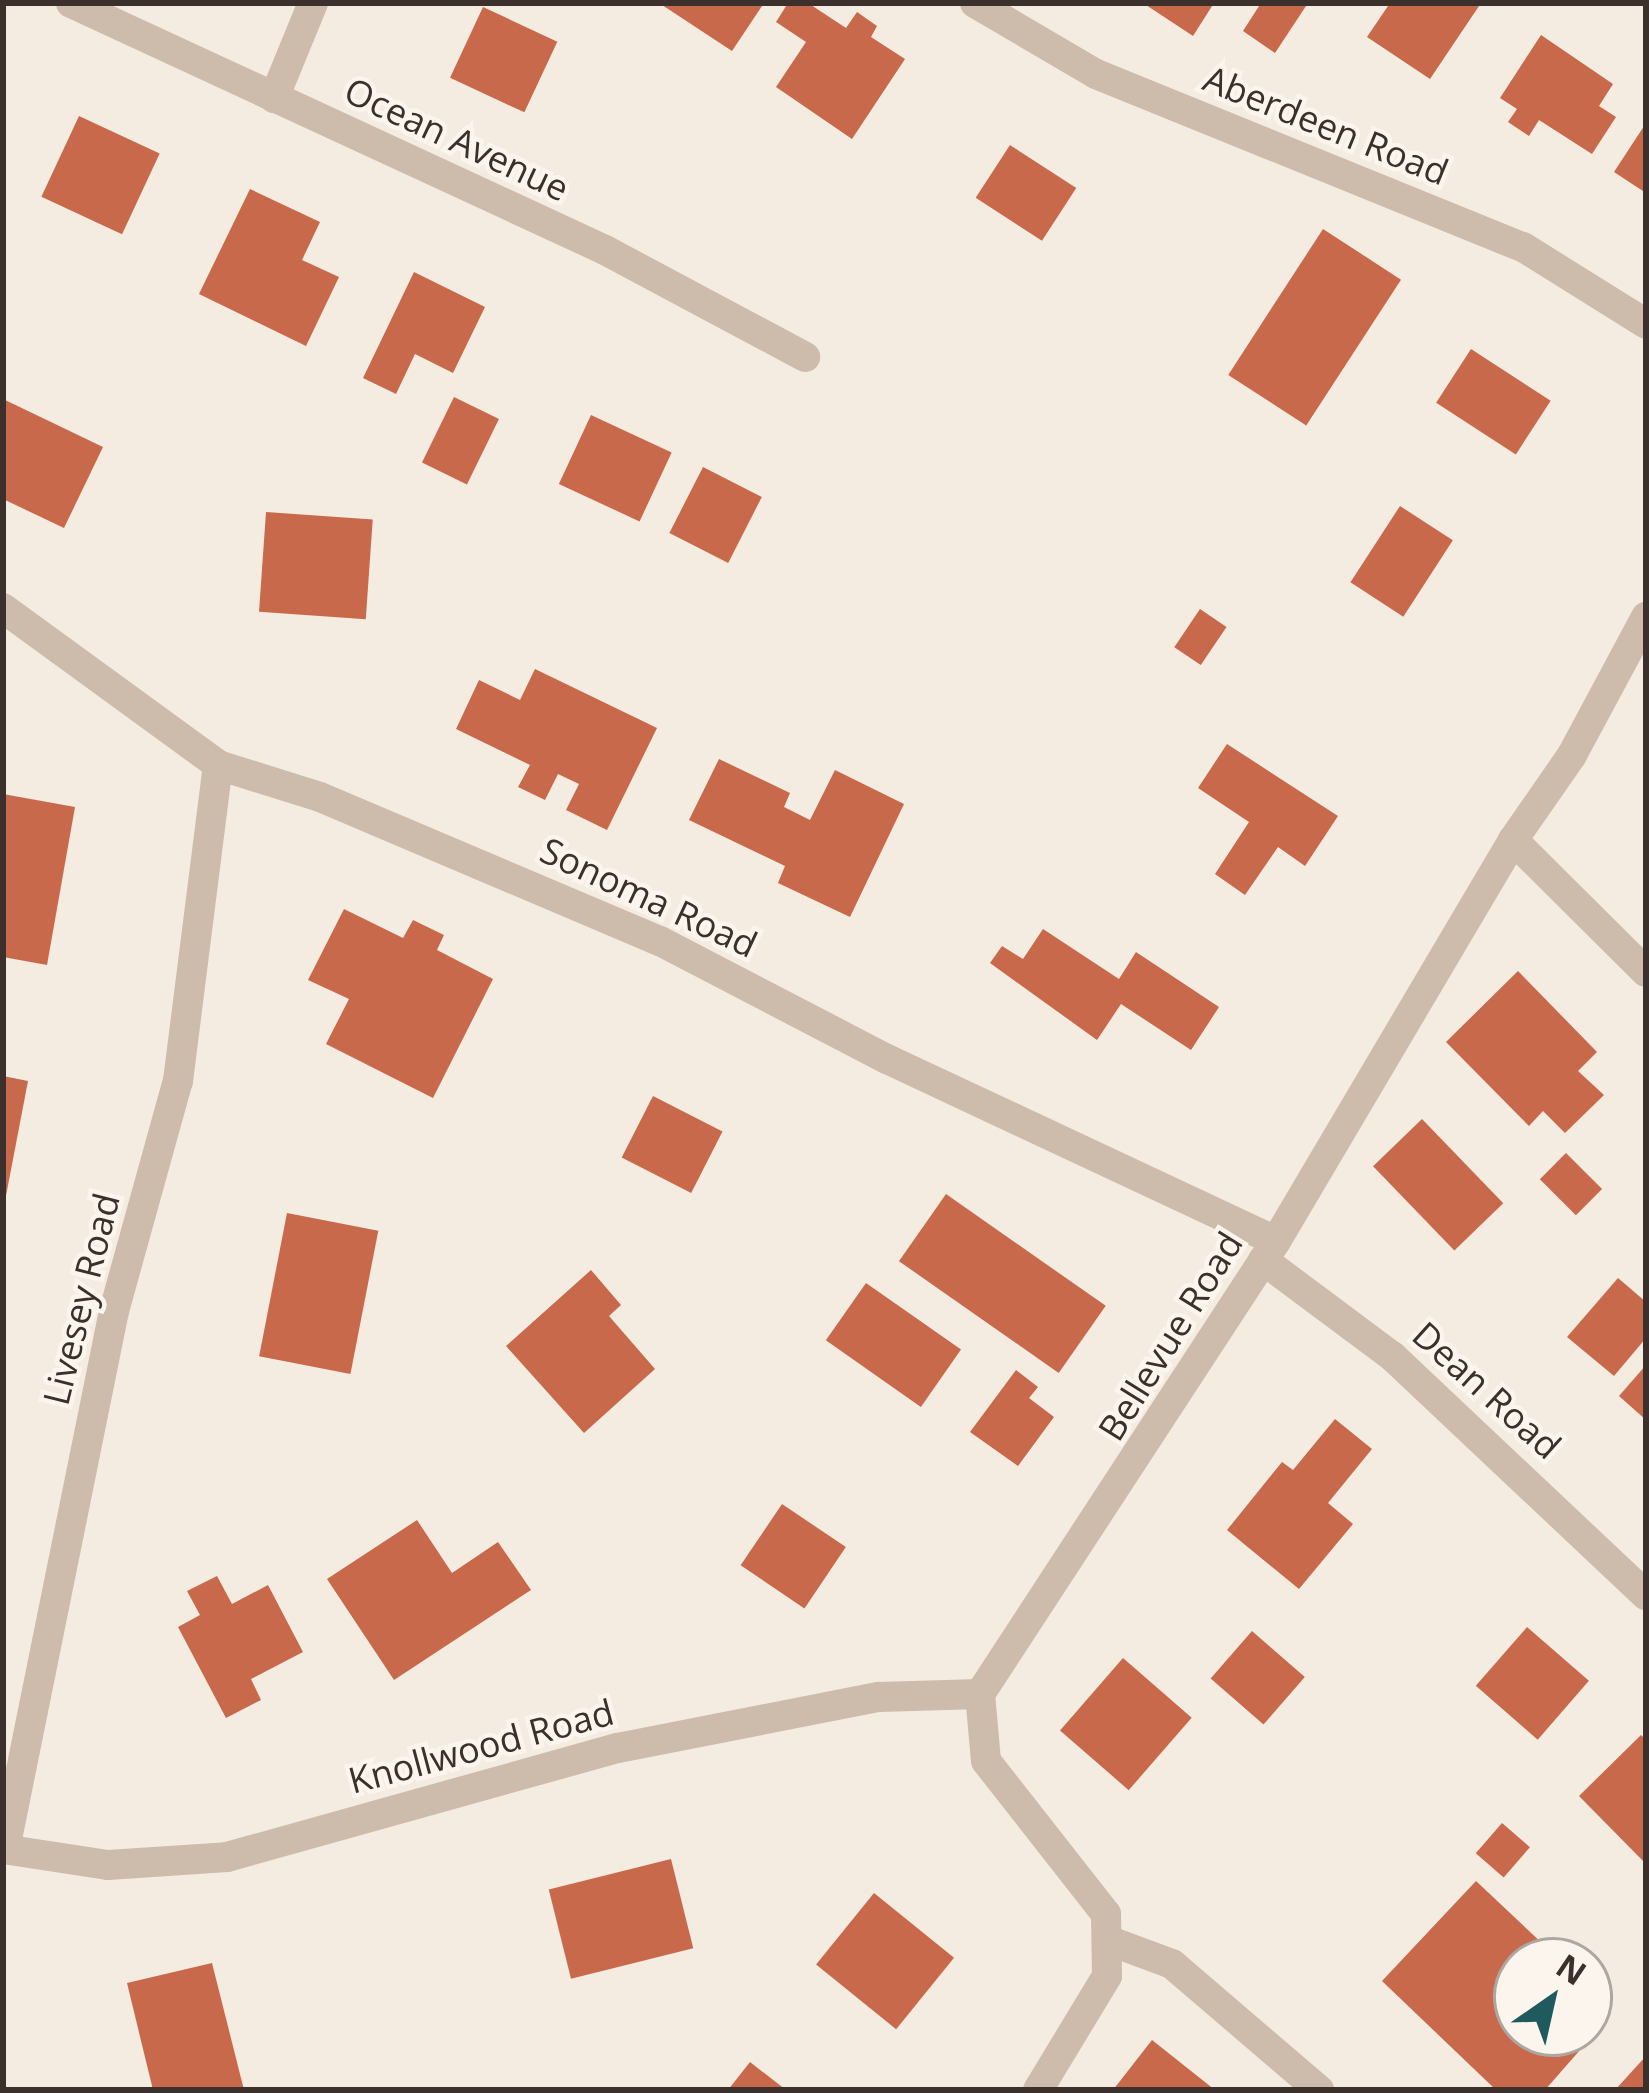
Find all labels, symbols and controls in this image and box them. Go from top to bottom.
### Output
street label: Aberdeen Road [1198,56,1454,194]
street label: Ocean Avenue [338,68,576,210]
street label: Sonoma Road [534,828,764,966]
street label: Livesey Road [34,1189,128,1409]
street label: Bellevue Road [1089,1224,1251,1448]
street label: Dean Road [1404,1312,1570,1468]
street label: Knollwood Road [344,1690,618,1802]
north arrow [1493,1937,1613,2057]
text: N [1548,1943,1595,1995]

